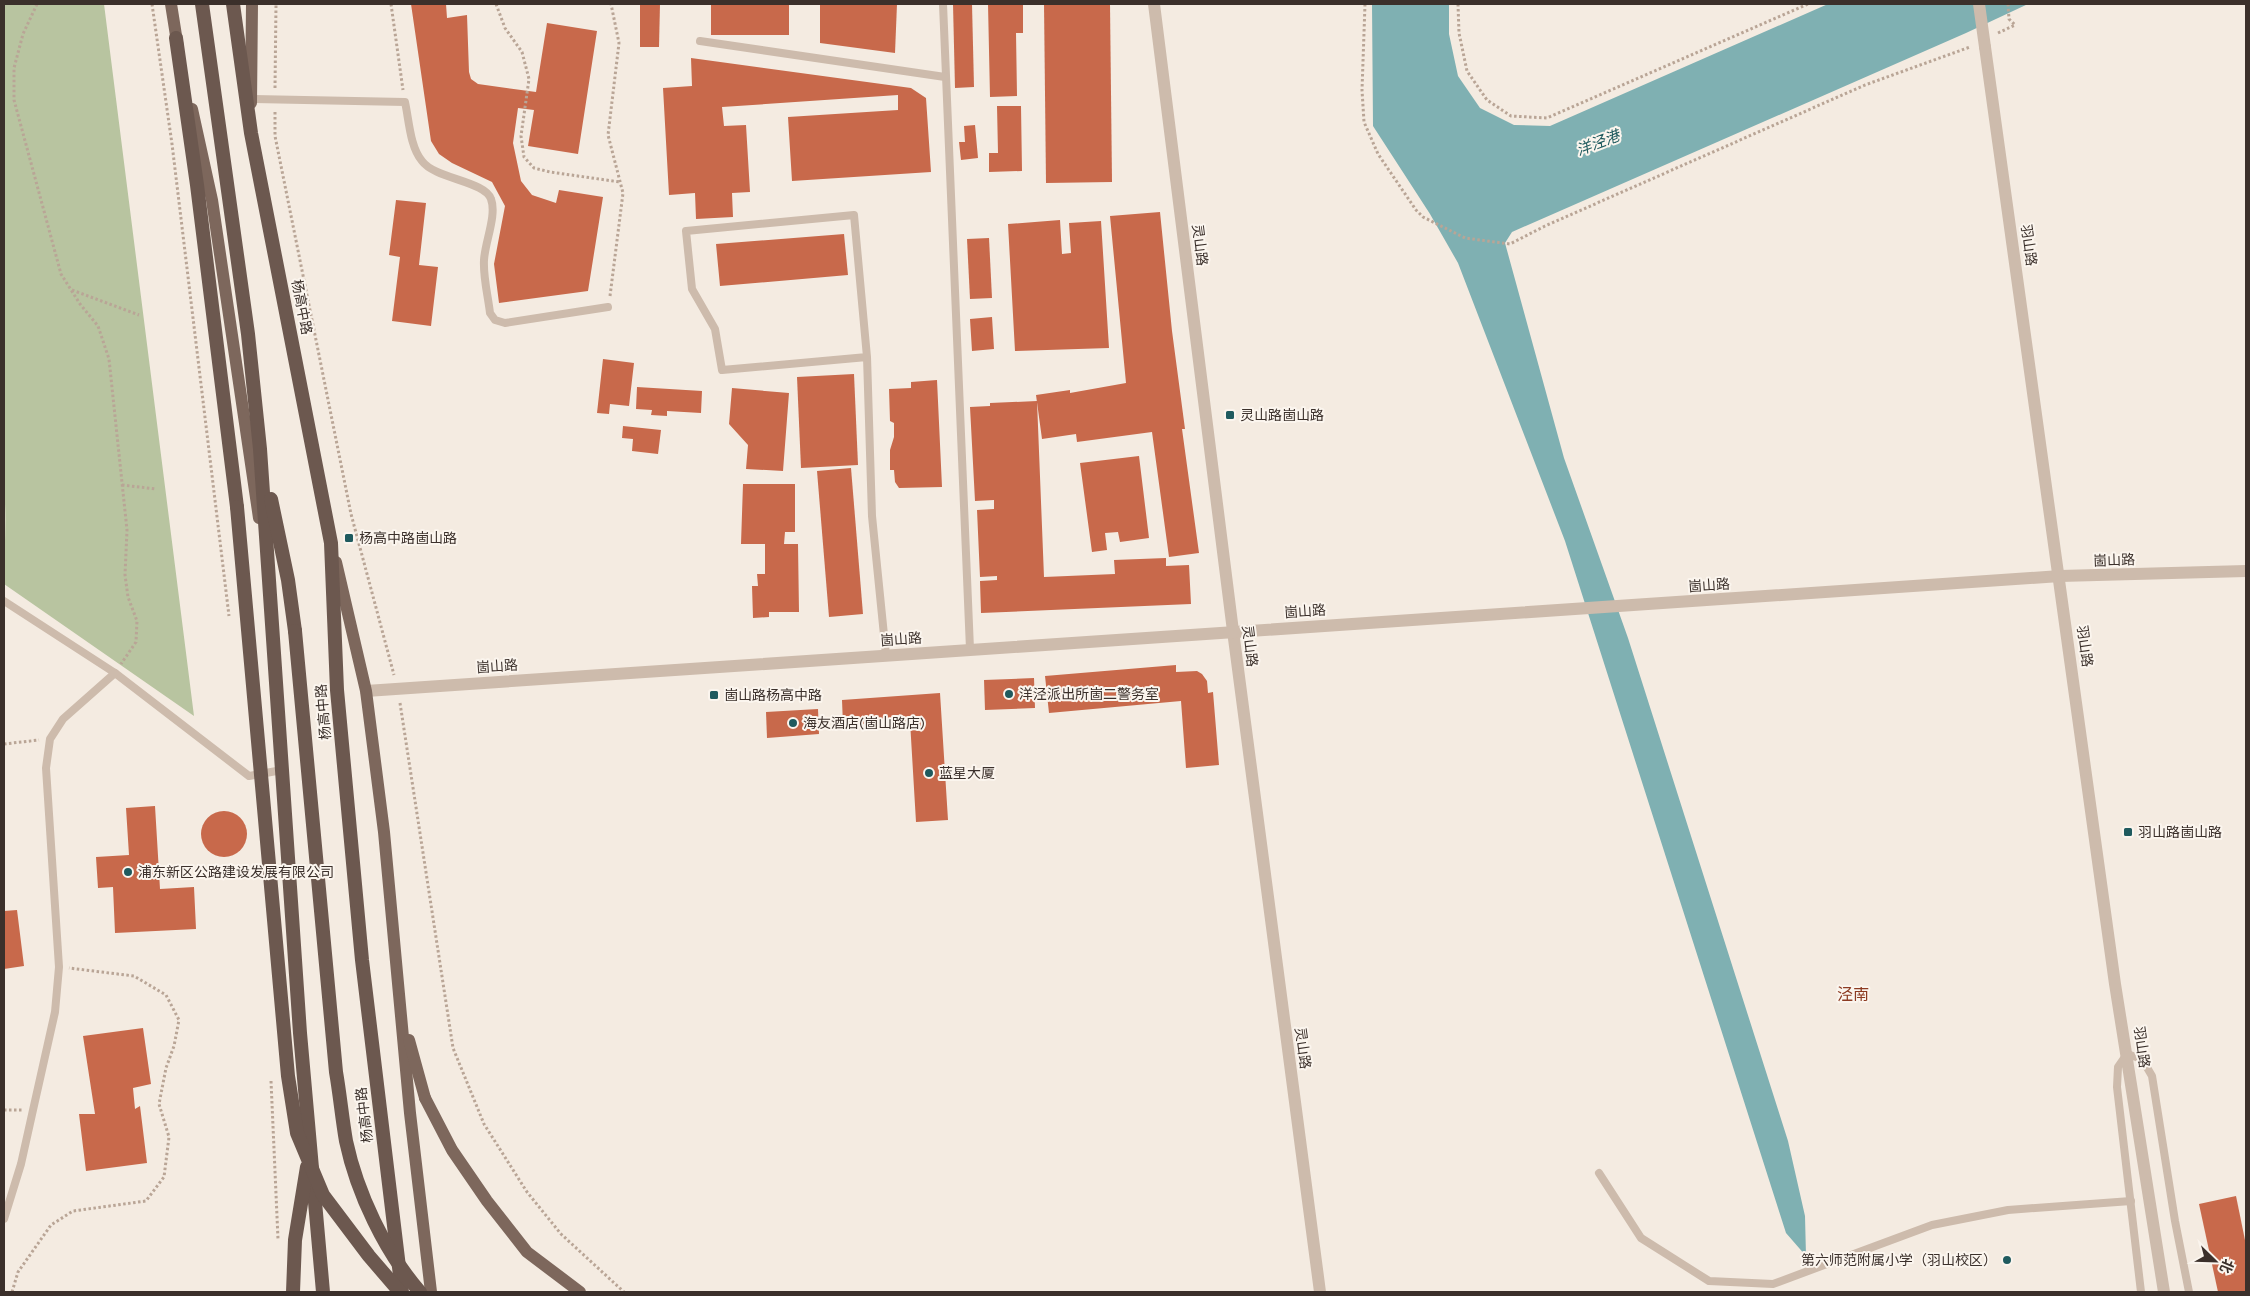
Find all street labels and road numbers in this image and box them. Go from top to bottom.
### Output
street label: 灵山路 [1189,223,1210,267]
street label: 羽山路 [2017,223,2040,267]
street label: 杨高中路 [288,278,315,336]
street label: 崮山路 [2093,551,2135,570]
street label: 崮山路 [1687,576,1731,595]
street label: 崮山路 [1283,602,1327,621]
street label: 灵山路 [1239,624,1260,668]
street label: 羽山路 [2073,624,2096,668]
street label: 崮山路 [879,630,923,649]
street label: 崮山路 [475,657,519,676]
street label: 杨高中路 [313,683,334,741]
street label: 羽山路 [2130,1025,2153,1069]
street label: 灵山路 [1291,1026,1314,1070]
street label: 杨高中路 [353,1086,376,1144]

